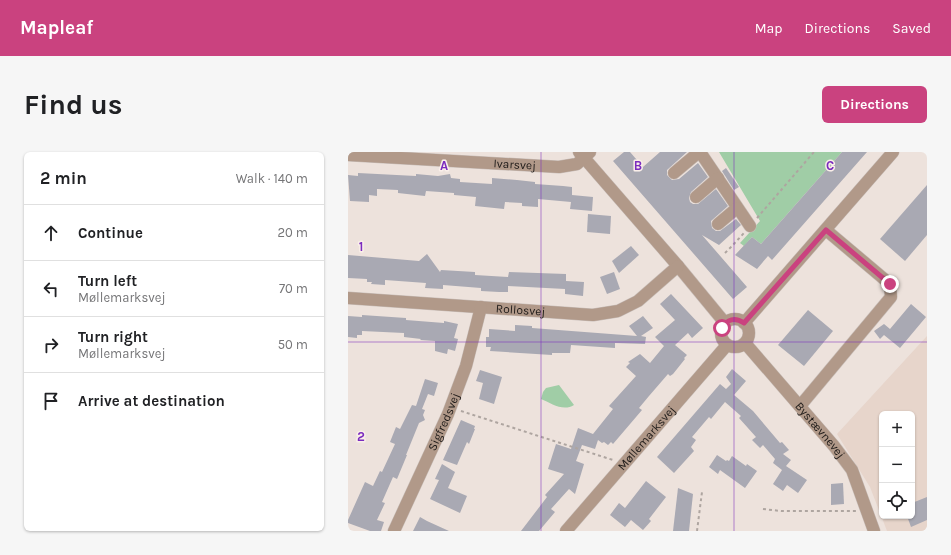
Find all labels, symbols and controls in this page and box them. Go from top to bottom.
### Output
text: Mapleaf [20,17,93,39]
text: Map [755,20,783,37]
text: Directions [805,20,870,37]
text: Saved [892,20,931,37]
button: Directions [822,86,927,123]
text: Find us [24,88,123,121]
street label: Ivarsvej [493,156,536,173]
text: A [440,158,448,173]
text: B [634,158,642,173]
text: C [826,158,834,173]
text: 2 min [40,168,87,188]
text: Walk · 140 m [236,171,308,186]
icon: ahead [40,222,62,244]
text: Continue [78,224,143,242]
text: 20 m [278,225,308,240]
text: 1 [359,239,363,254]
text: Turn left [78,272,137,290]
route end [881,275,899,293]
icon: left [40,278,62,300]
text: 70 m [279,281,308,296]
text: Møllemarksvej [78,290,166,305]
street label: Rollosvej [495,301,546,319]
route start [713,319,731,337]
text: Turn right [78,328,148,346]
icon: right [40,334,62,356]
text: 50 m [278,337,308,352]
text: Møllemarksvej [78,346,166,361]
icon: arrive [40,390,62,412]
street label: Sigfredsvej [425,391,462,453]
text: Arrive at destination [78,392,225,410]
street label: Bystævnevej [792,399,848,461]
street label: Møllemarksvej [615,403,678,473]
map controls [879,411,915,519]
button: + [879,411,915,447]
text: 2 [357,429,365,444]
button: − [879,447,915,483]
button: locate [879,483,915,519]

